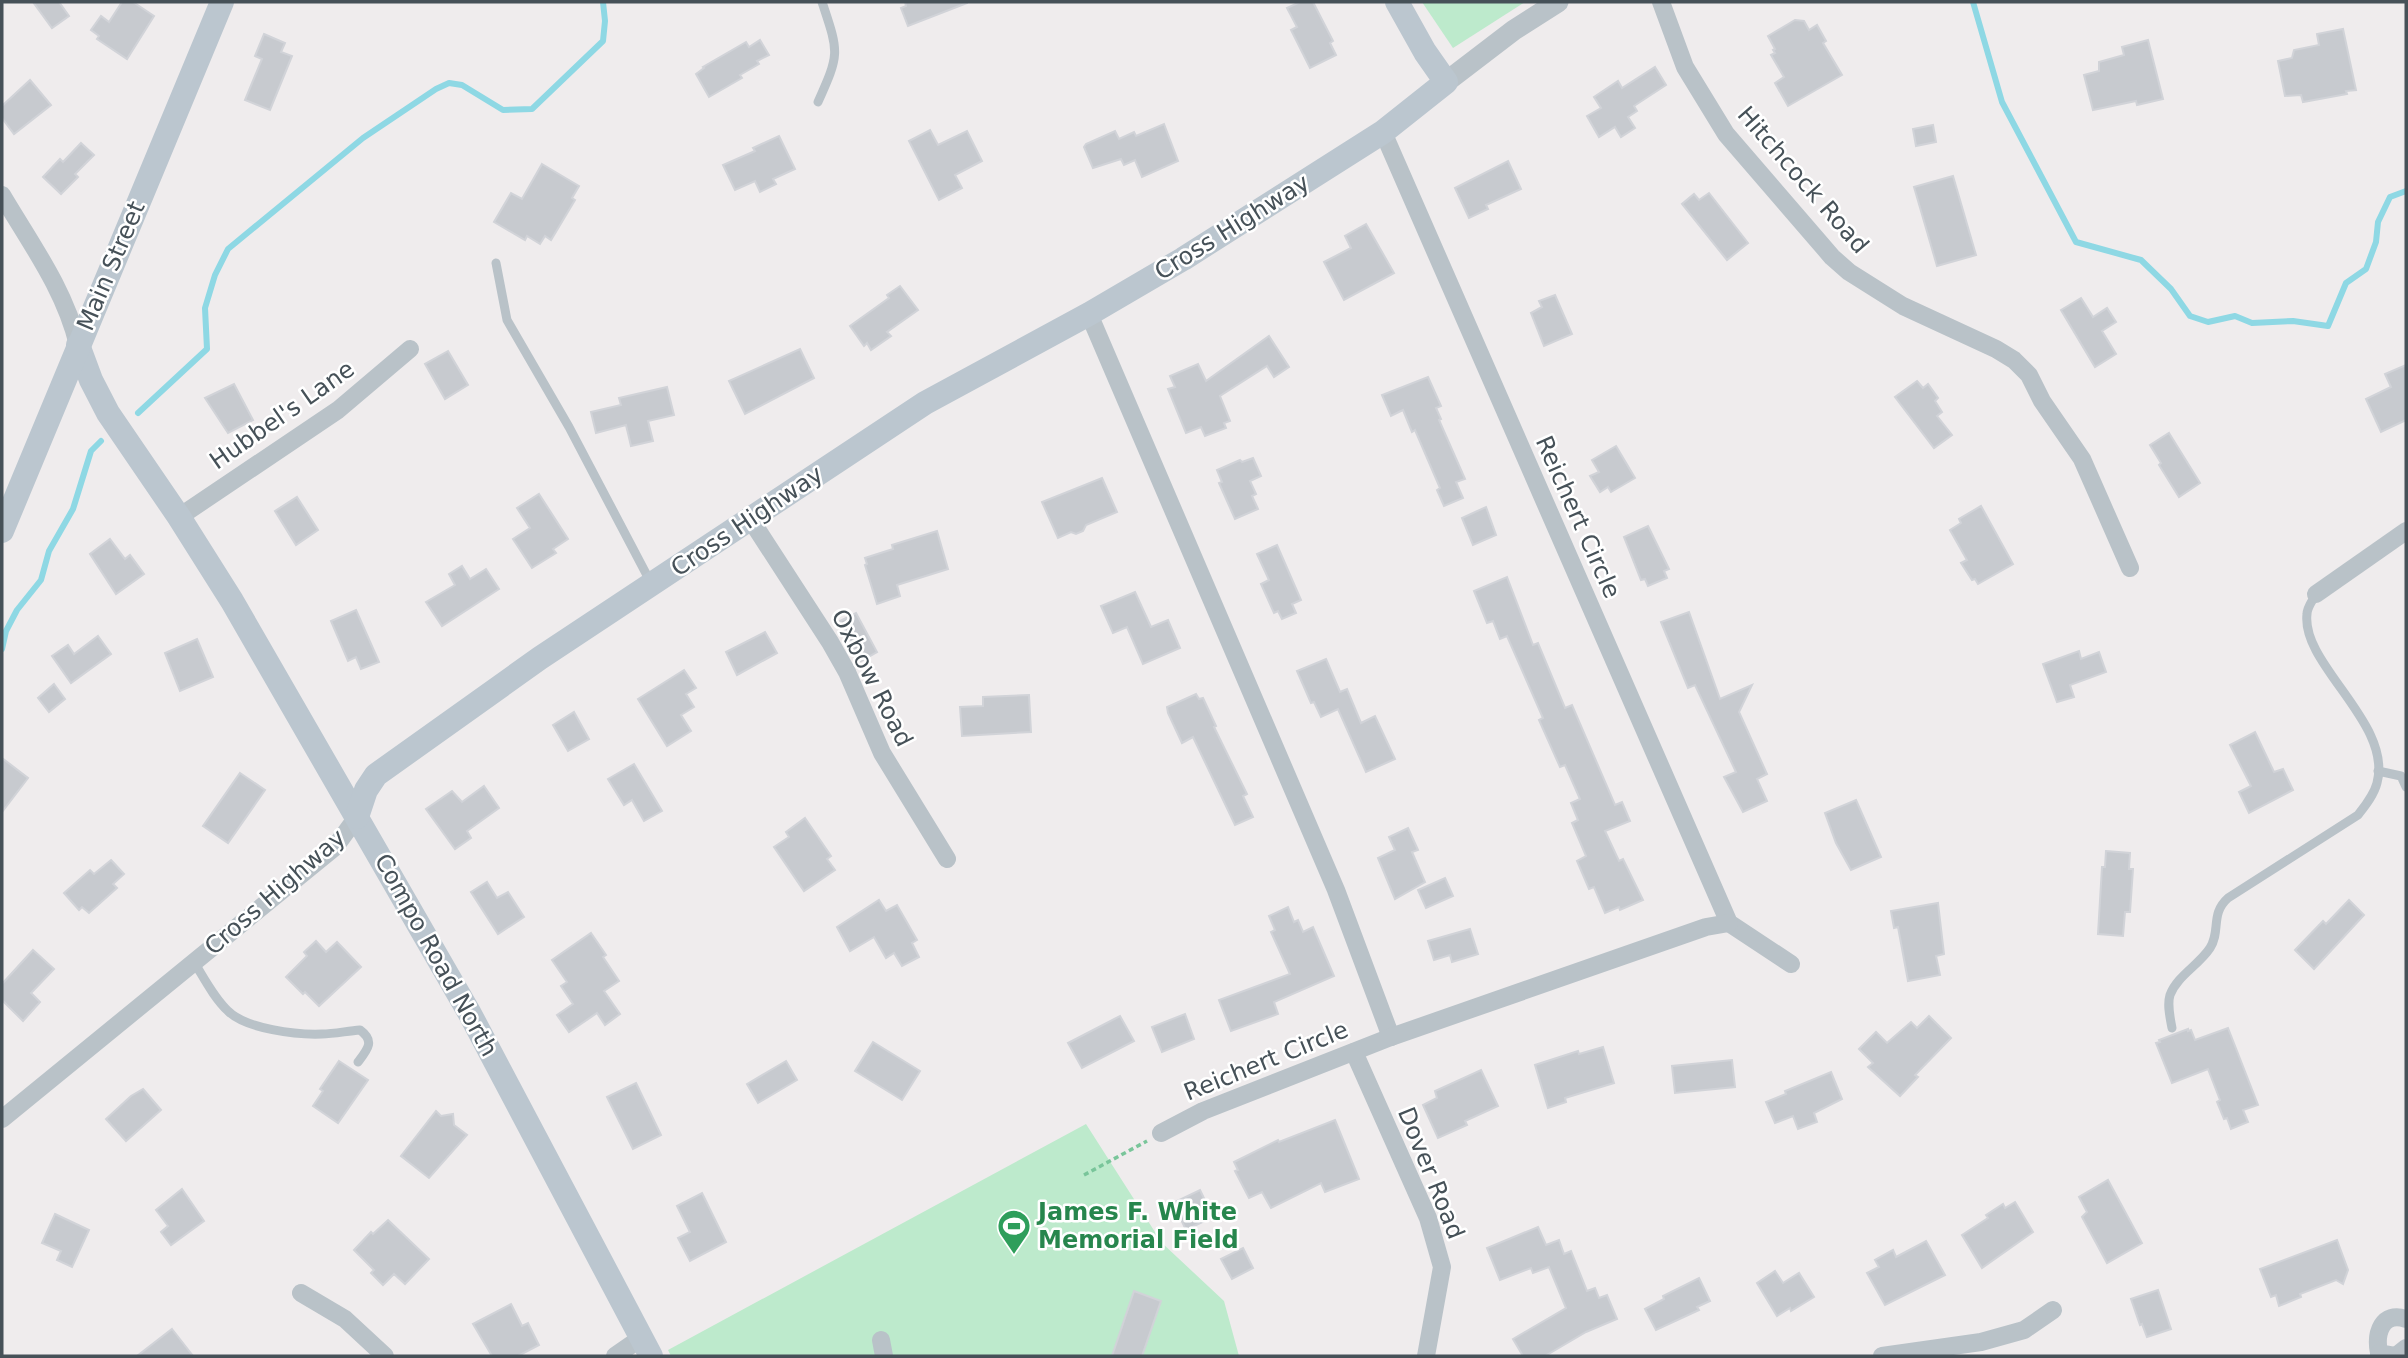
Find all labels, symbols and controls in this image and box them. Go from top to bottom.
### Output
street label: Hitchcock Road [1732,101,1874,259]
street label: Cross Highway [1149,168,1315,286]
street label: Main Street [71,197,151,335]
street label: Hubbel's Lane [204,355,360,475]
street label: Reichert Circle [1530,432,1626,602]
street label: Cross Highway [666,460,828,582]
street label: Oxbow Road [825,605,919,751]
street label: Cross Highway [199,823,351,961]
street label: Compo Road North [369,849,503,1061]
street label: Reichert Circle [1180,1015,1352,1107]
street label: Dover Road [1392,1103,1470,1243]
place label: James F. White Memorial Field [1036,1198,1239,1254]
sports icon: James F. White Memorial Field [995,1207,1033,1256]

